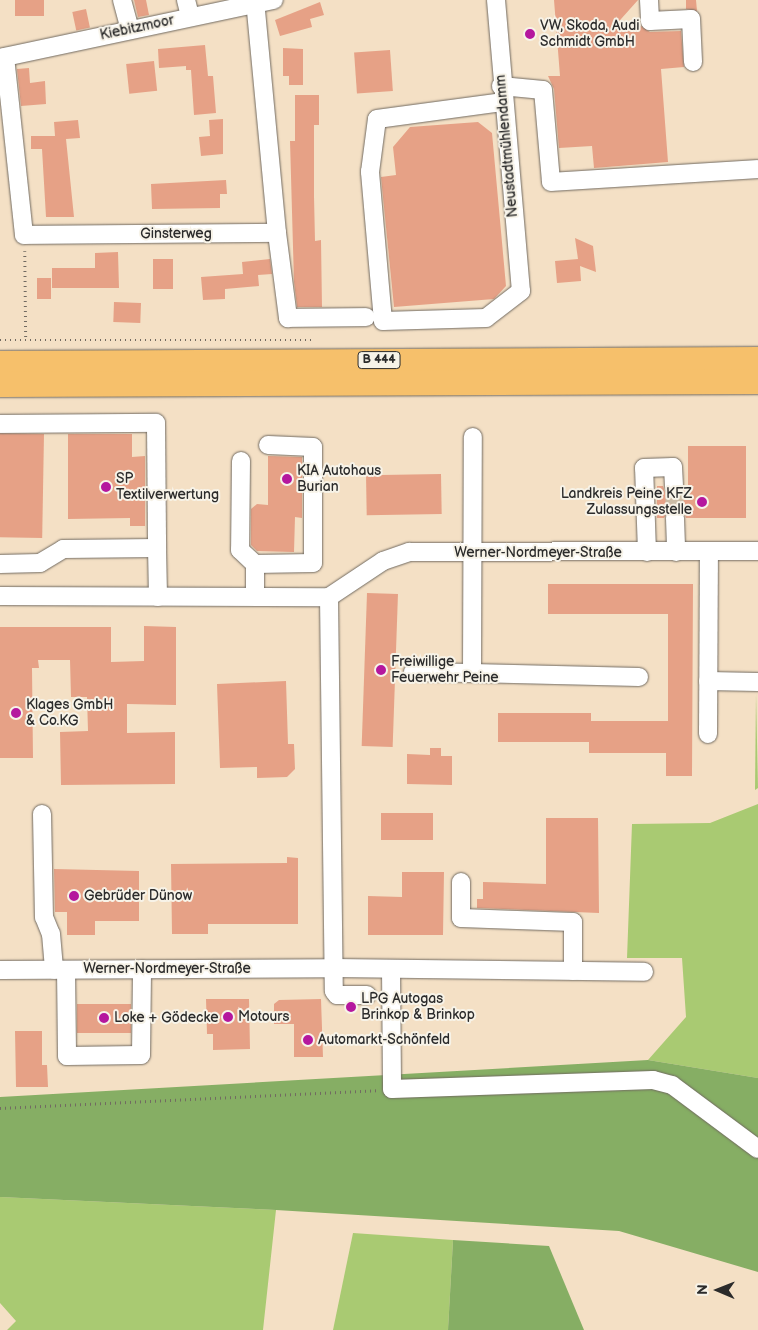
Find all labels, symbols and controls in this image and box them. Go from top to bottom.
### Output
street label: Kiebitzmoor [98,12,176,44]
place label: VW, Skoda, Audi Schmidt GmbH [540,18,640,50]
marker: VW, Skoda, Audi Schmidt GmbH [524,28,536,40]
street label: Neustadtmühlendamm [492,74,522,218]
street label: Ginsterweg [140,226,212,242]
road number: B 444 [356,350,402,370]
place label: KIA Autohaus Burian [297,463,381,496]
place label: SP Textilverwertung [116,471,219,504]
marker: KIA Autohaus Burian [281,473,293,485]
marker: SP Textilverwertung [100,481,112,493]
place label: Landkreis Peine KFZ Zulassungsstelle [561,486,692,518]
marker: Landkreis Peine KFZ Zulassungsstelle [696,496,708,508]
street label: Werner-Nordmeyer-Straße [454,545,622,561]
place label: Freiwillige Feuerwehr Peine [391,654,499,686]
marker: Freiwillige Feuerwehr Peine [375,664,387,676]
place label: Klages GmbH & Co.KG [26,697,113,730]
marker: Klages GmbH & Co.KG [10,707,22,719]
place label: Gebrüder Dünow [84,888,192,904]
marker: Gebrüder Dünow [68,890,80,902]
street label: Werner-Nordmeyer-Straße [83,961,251,977]
place label: LPG Autogas Brinkop & Brinkop [361,991,475,1024]
marker: LPG Autogas Brinkop & Brinkop [345,1001,357,1013]
place label: Motours [238,1009,289,1025]
place label: Loke + Gödecke [114,1010,218,1026]
marker: Motours [222,1011,234,1023]
marker: Loke + Gödecke [98,1012,110,1024]
place label: Automarkt-Schönfeld [318,1032,450,1048]
marker: Automarkt-Schönfeld [302,1034,314,1046]
north arrow [693,1265,743,1315]
text: N [694,1284,711,1295]

